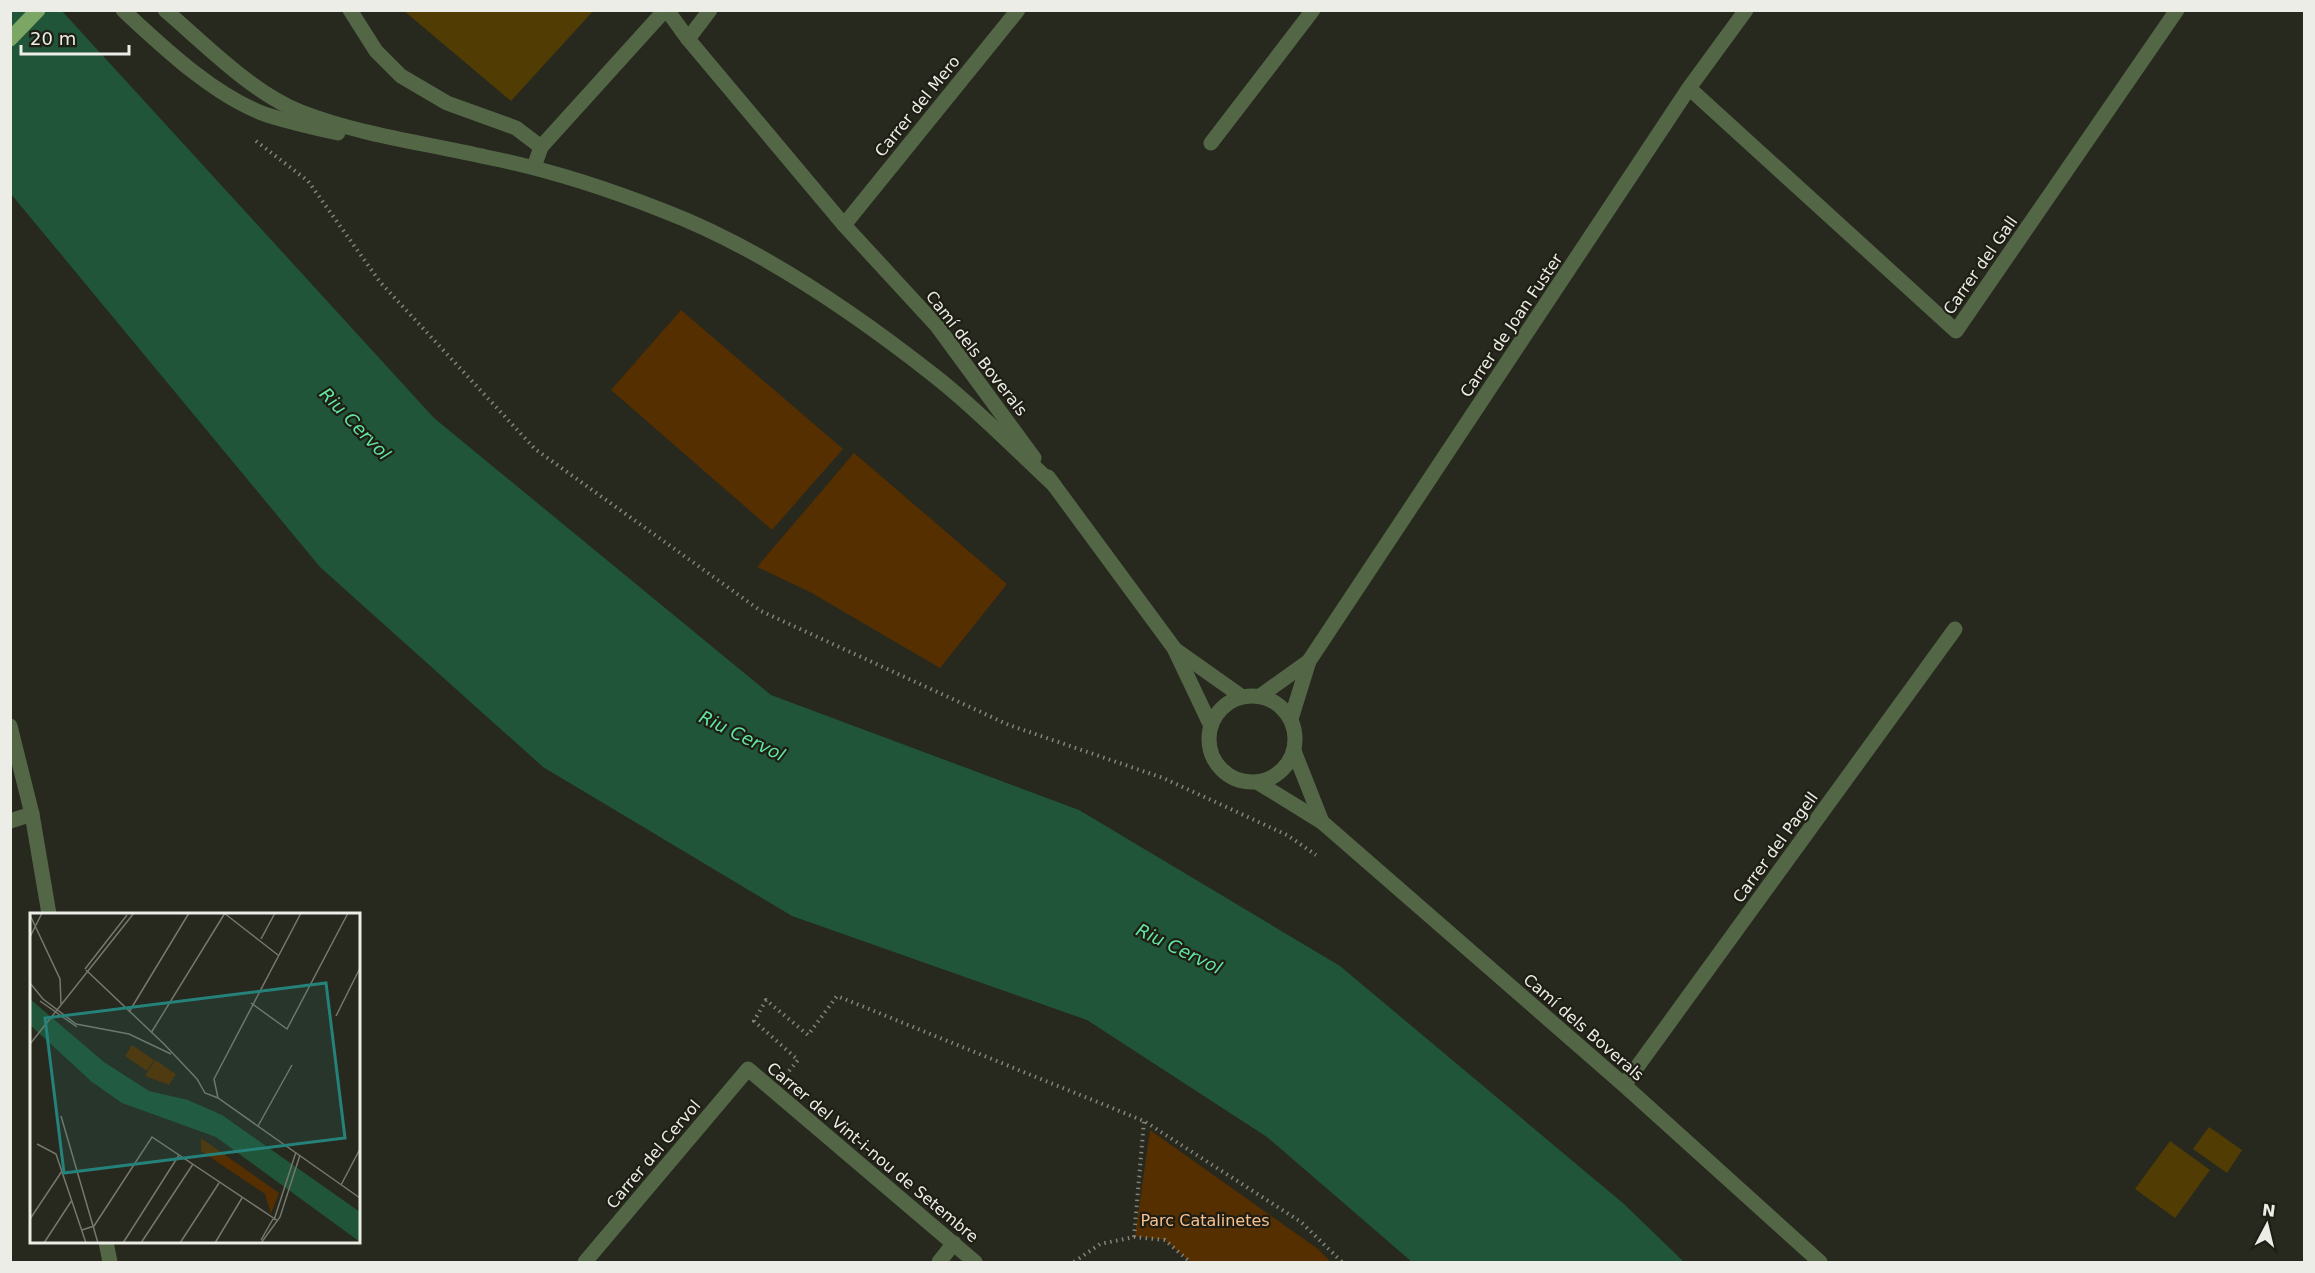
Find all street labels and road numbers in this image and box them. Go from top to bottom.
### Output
street label: Carrer del Mero [871,52,964,161]
street label: Carrer del Gall [1939,212,2021,318]
street label: Carrer de Joan Fuster [1456,250,1567,401]
street label: Camí dels Boverals [922,287,1031,420]
street label: Carrer del Pagell [1729,788,1822,906]
street label: Camí dels Boverals [1520,970,1648,1085]
street label: Carrer del Vint-i-nou de Setembre [763,1058,982,1246]
street label: Carrer del Cervol [602,1096,704,1212]

